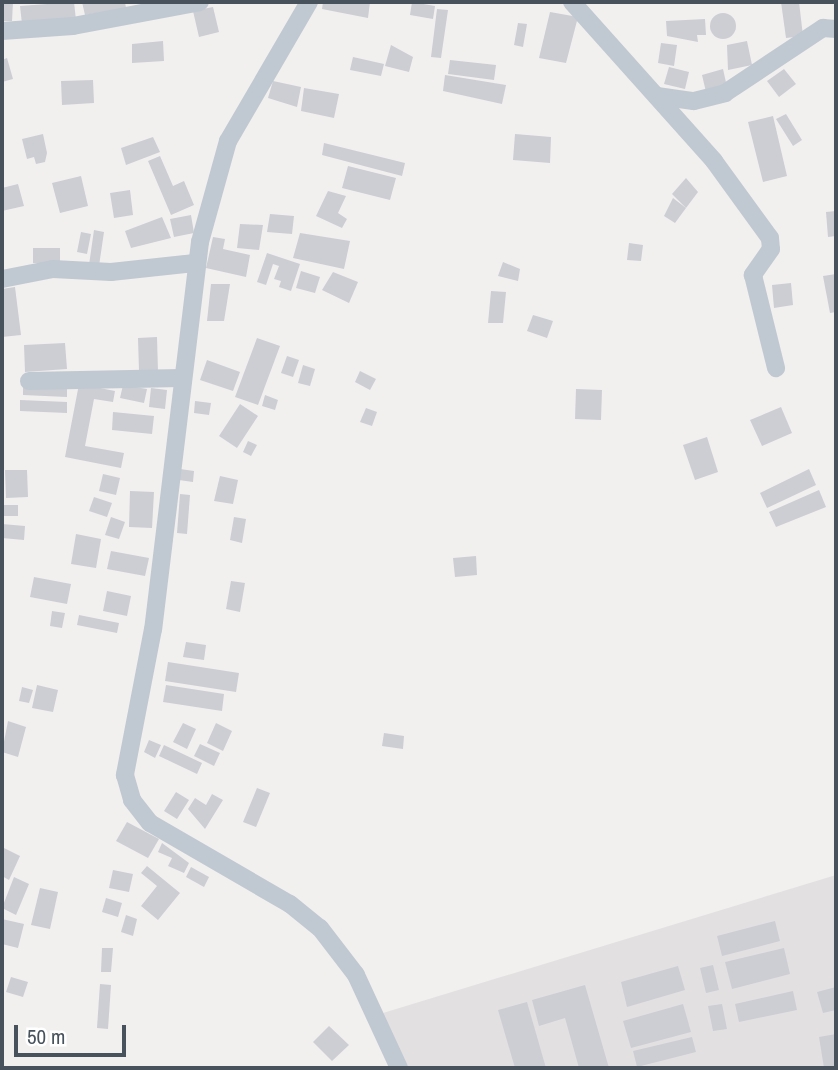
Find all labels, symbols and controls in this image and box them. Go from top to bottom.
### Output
scale bar [18,1010,130,1054]
text: 50 m [27,1022,65,1051]

